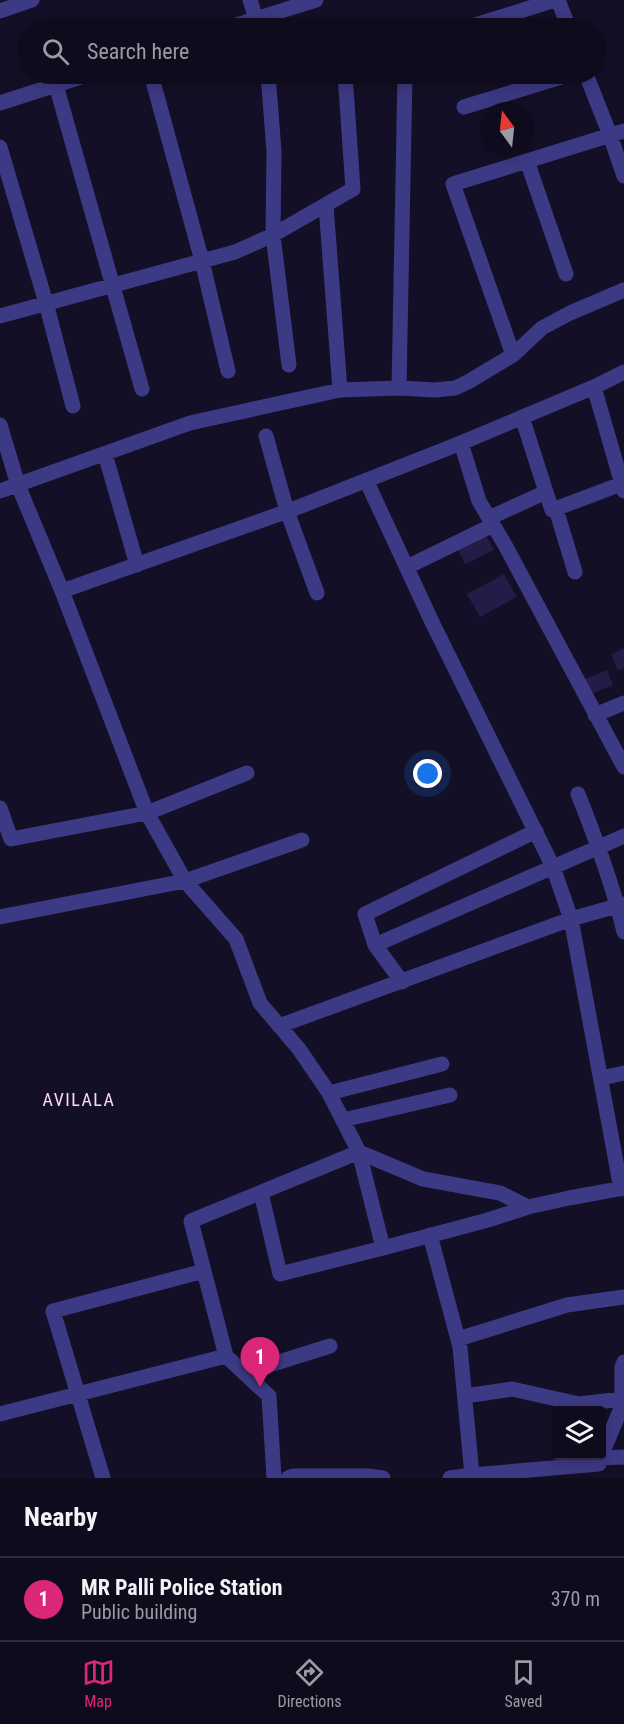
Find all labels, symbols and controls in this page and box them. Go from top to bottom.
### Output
search box [18,18,606,84]
icon: search [39,35,72,68]
text: Search here [87,39,189,64]
north arrow [480,102,534,156]
your location [413,759,442,788]
district label: AVILALA [43,1089,115,1110]
pin: 1 [240,1338,280,1387]
map controls [552,1406,606,1460]
button: layers [552,1406,606,1460]
text: Nearby [24,1502,98,1532]
text: MR Palli Police Station [81,1575,283,1600]
text: 1 [38,1587,49,1611]
text: 370 m [551,1587,600,1611]
text: Public building [81,1600,197,1624]
tab: Map [82,1656,115,1711]
tab: Directions [278,1656,341,1711]
tab: Saved [504,1656,542,1711]

